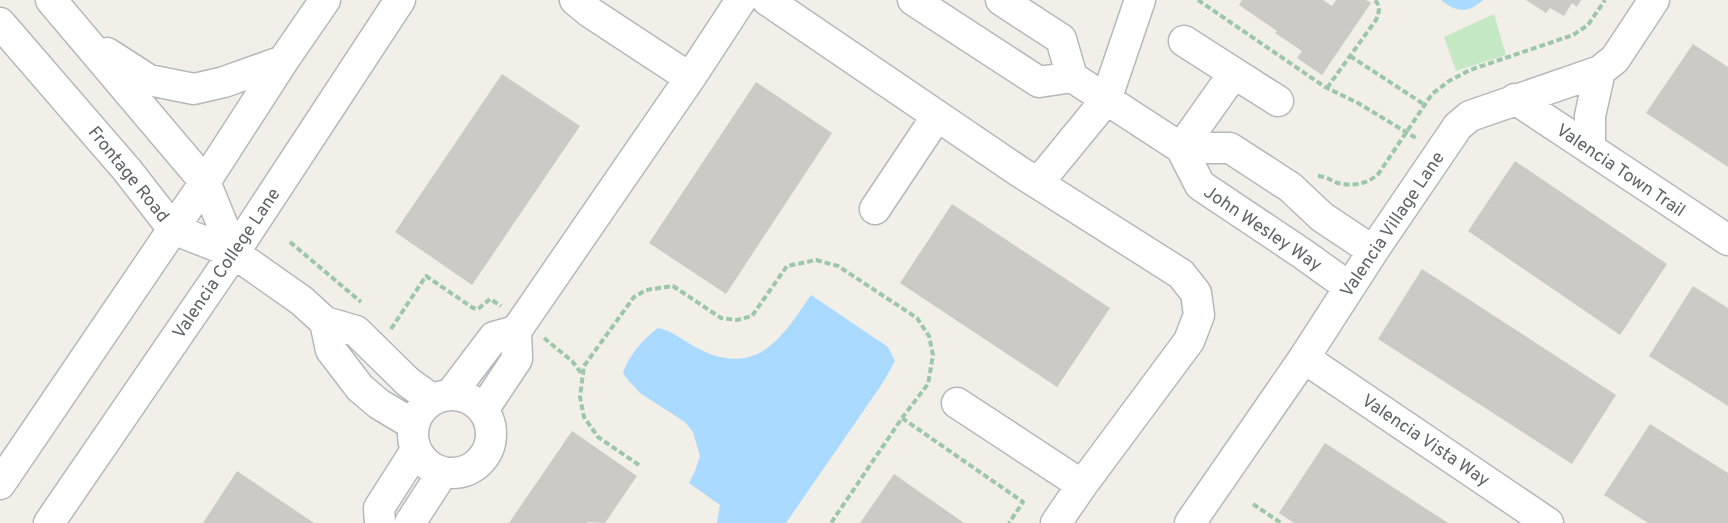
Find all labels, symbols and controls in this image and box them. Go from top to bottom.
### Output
street label: Valencia Town Trail [1551,119,1689,223]
street label: Frontage Road [82,122,174,228]
street label: Valencia Village Lane [1336,148,1451,302]
street label: John Wesley Way [1199,181,1326,277]
street label: Valencia College Lane [168,184,286,344]
street label: Valencia Vista Way [1357,390,1494,493]

